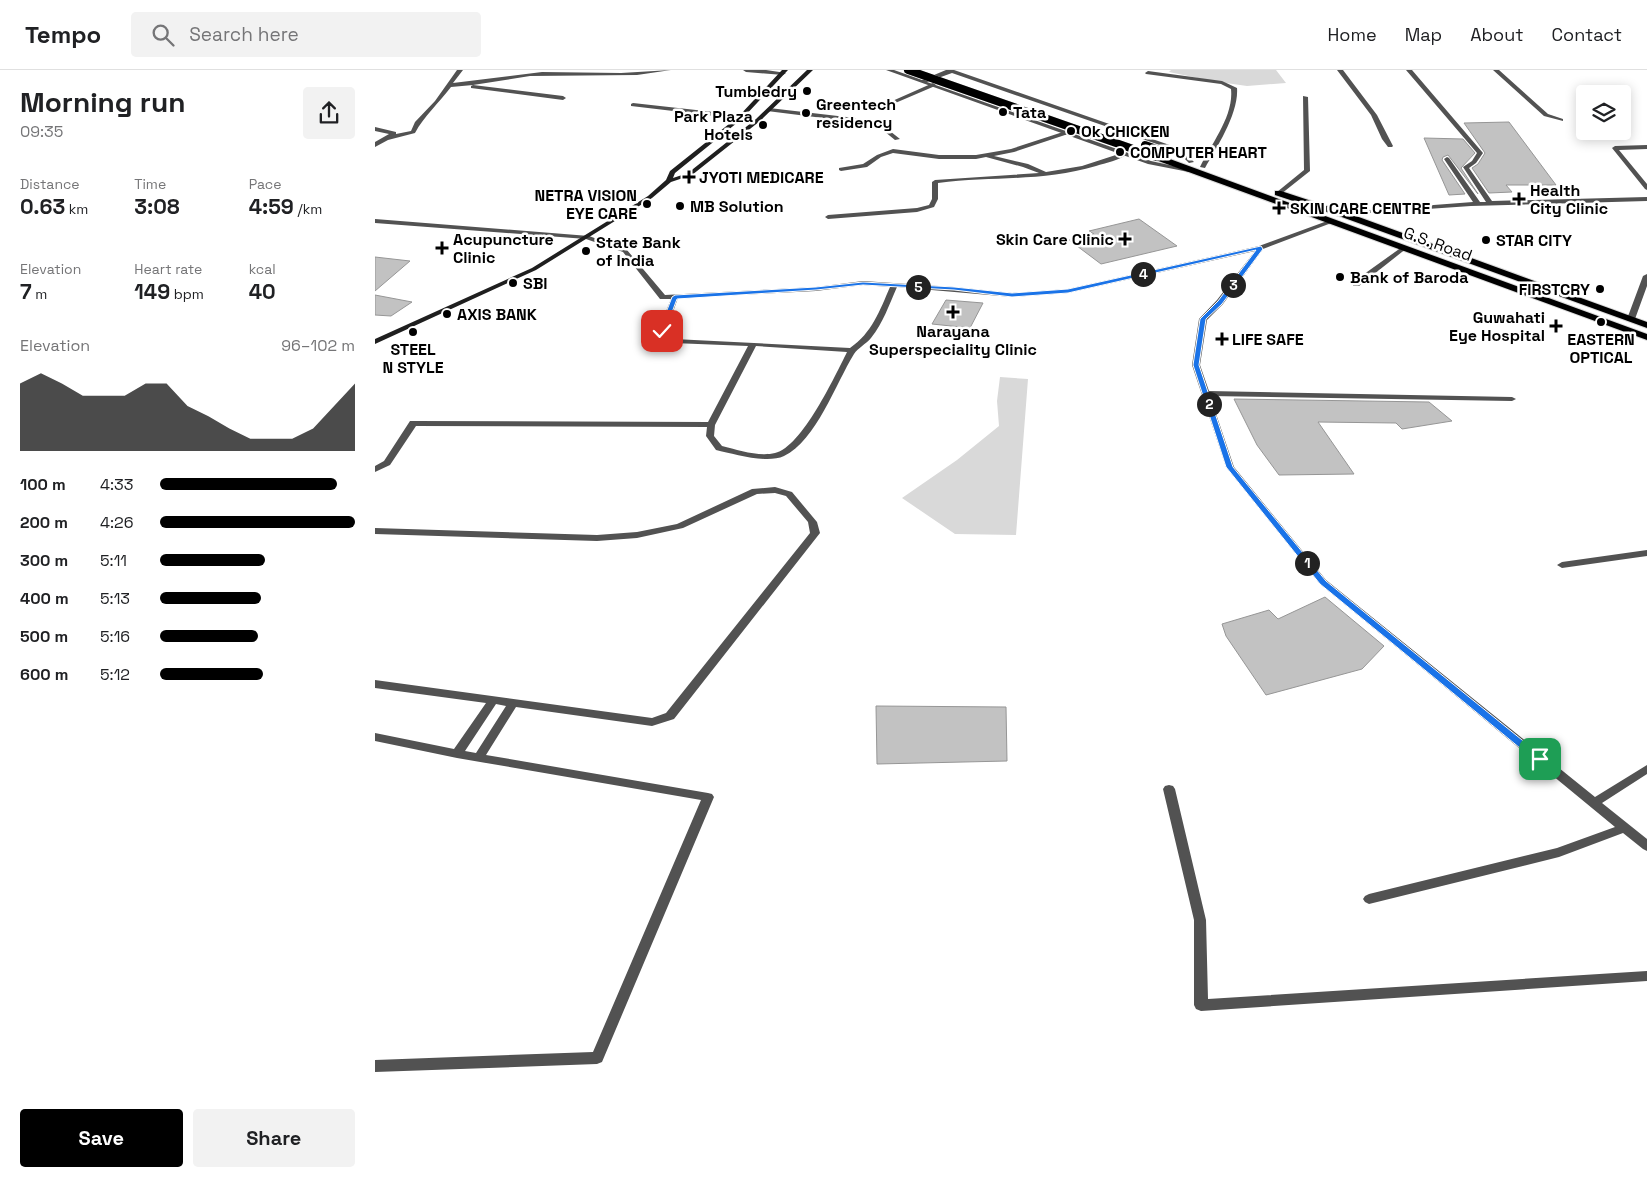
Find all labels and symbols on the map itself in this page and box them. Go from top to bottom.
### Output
place label: Tumbledry [715,81,797,102]
marker: Tumbledry [801,85,813,97]
place label: Greentech residency [816,94,896,133]
place label: Tata [1013,102,1046,123]
place label: Park Plaza Hotels [674,106,753,145]
marker: Tata [997,106,1009,118]
marker: Greentech residency [800,107,812,119]
marker: Park Plaza Hotels [757,119,769,131]
place label: Ok CHICKEN [1081,121,1170,142]
marker: Ok CHICKEN [1065,125,1077,137]
place label: COMPUTER HEART [1130,142,1268,163]
marker: COMPUTER HEART [1114,146,1126,158]
place label: JYOTI MEDICARE [699,167,824,188]
marker: JYOTI MEDICARE [683,171,695,183]
place label: Health City Clinic [1530,180,1608,219]
place label: NETRA VISION EYE CARE [535,185,637,224]
marker: Health City Clinic [1512,192,1526,206]
place label: MB Solution [690,196,784,217]
marker: NETRA VISION EYE CARE [641,198,653,210]
place label: SKIN CARE CENTRE [1290,198,1430,219]
marker: MB Solution [674,200,686,212]
marker: SKIN CARE CENTRE [1272,201,1286,215]
street label: G.S. Road [1401,222,1475,266]
place label: Acupuncture Clinic [453,229,554,268]
place label: Skin Care Clinic [996,229,1114,250]
place label: STAR CITY [1496,230,1572,251]
place label: State Bank of India [596,232,681,271]
marker: Skin Care Clinic [1118,232,1132,246]
marker: STAR CITY [1480,234,1492,246]
marker: Acupuncture Clinic [435,241,449,255]
marker: State Bank of India [580,245,592,257]
pin: 4 [1131,262,1155,286]
place label: Bank of Baroda [1350,267,1469,288]
marker: Bank of Baroda [1334,271,1346,283]
pin: 3 [1221,272,1245,298]
place label: SBI [523,273,547,294]
pin: 5 [905,274,931,300]
marker: SBI [507,277,519,289]
place label: FIRSTCRY [1519,279,1590,300]
marker: FIRSTCRY [1594,283,1606,295]
place label: AXIS BANK [457,304,537,325]
marker: Narayana Superspeciality Clinic [946,305,960,319]
place label: Guwahati Eye Hospital [1449,307,1545,346]
marker: AXIS BANK [441,308,453,320]
pin [641,310,683,352]
marker: EASTERN OPTICAL [1595,316,1607,328]
marker: Guwahati Eye Hospital [1549,319,1563,333]
place label: Narayana Superspeciality Clinic [869,321,1037,360]
marker: STEEL N STYLE [407,326,419,338]
place label: LIFE SAFE [1232,329,1304,350]
place label: EASTERN OPTICAL [1567,329,1635,368]
marker: LIFE SAFE [1216,333,1228,345]
place label: STEEL N STYLE [382,339,444,378]
pin: 2 [1197,392,1221,416]
pin: 1 [1295,550,1319,576]
pin [1519,738,1561,780]

